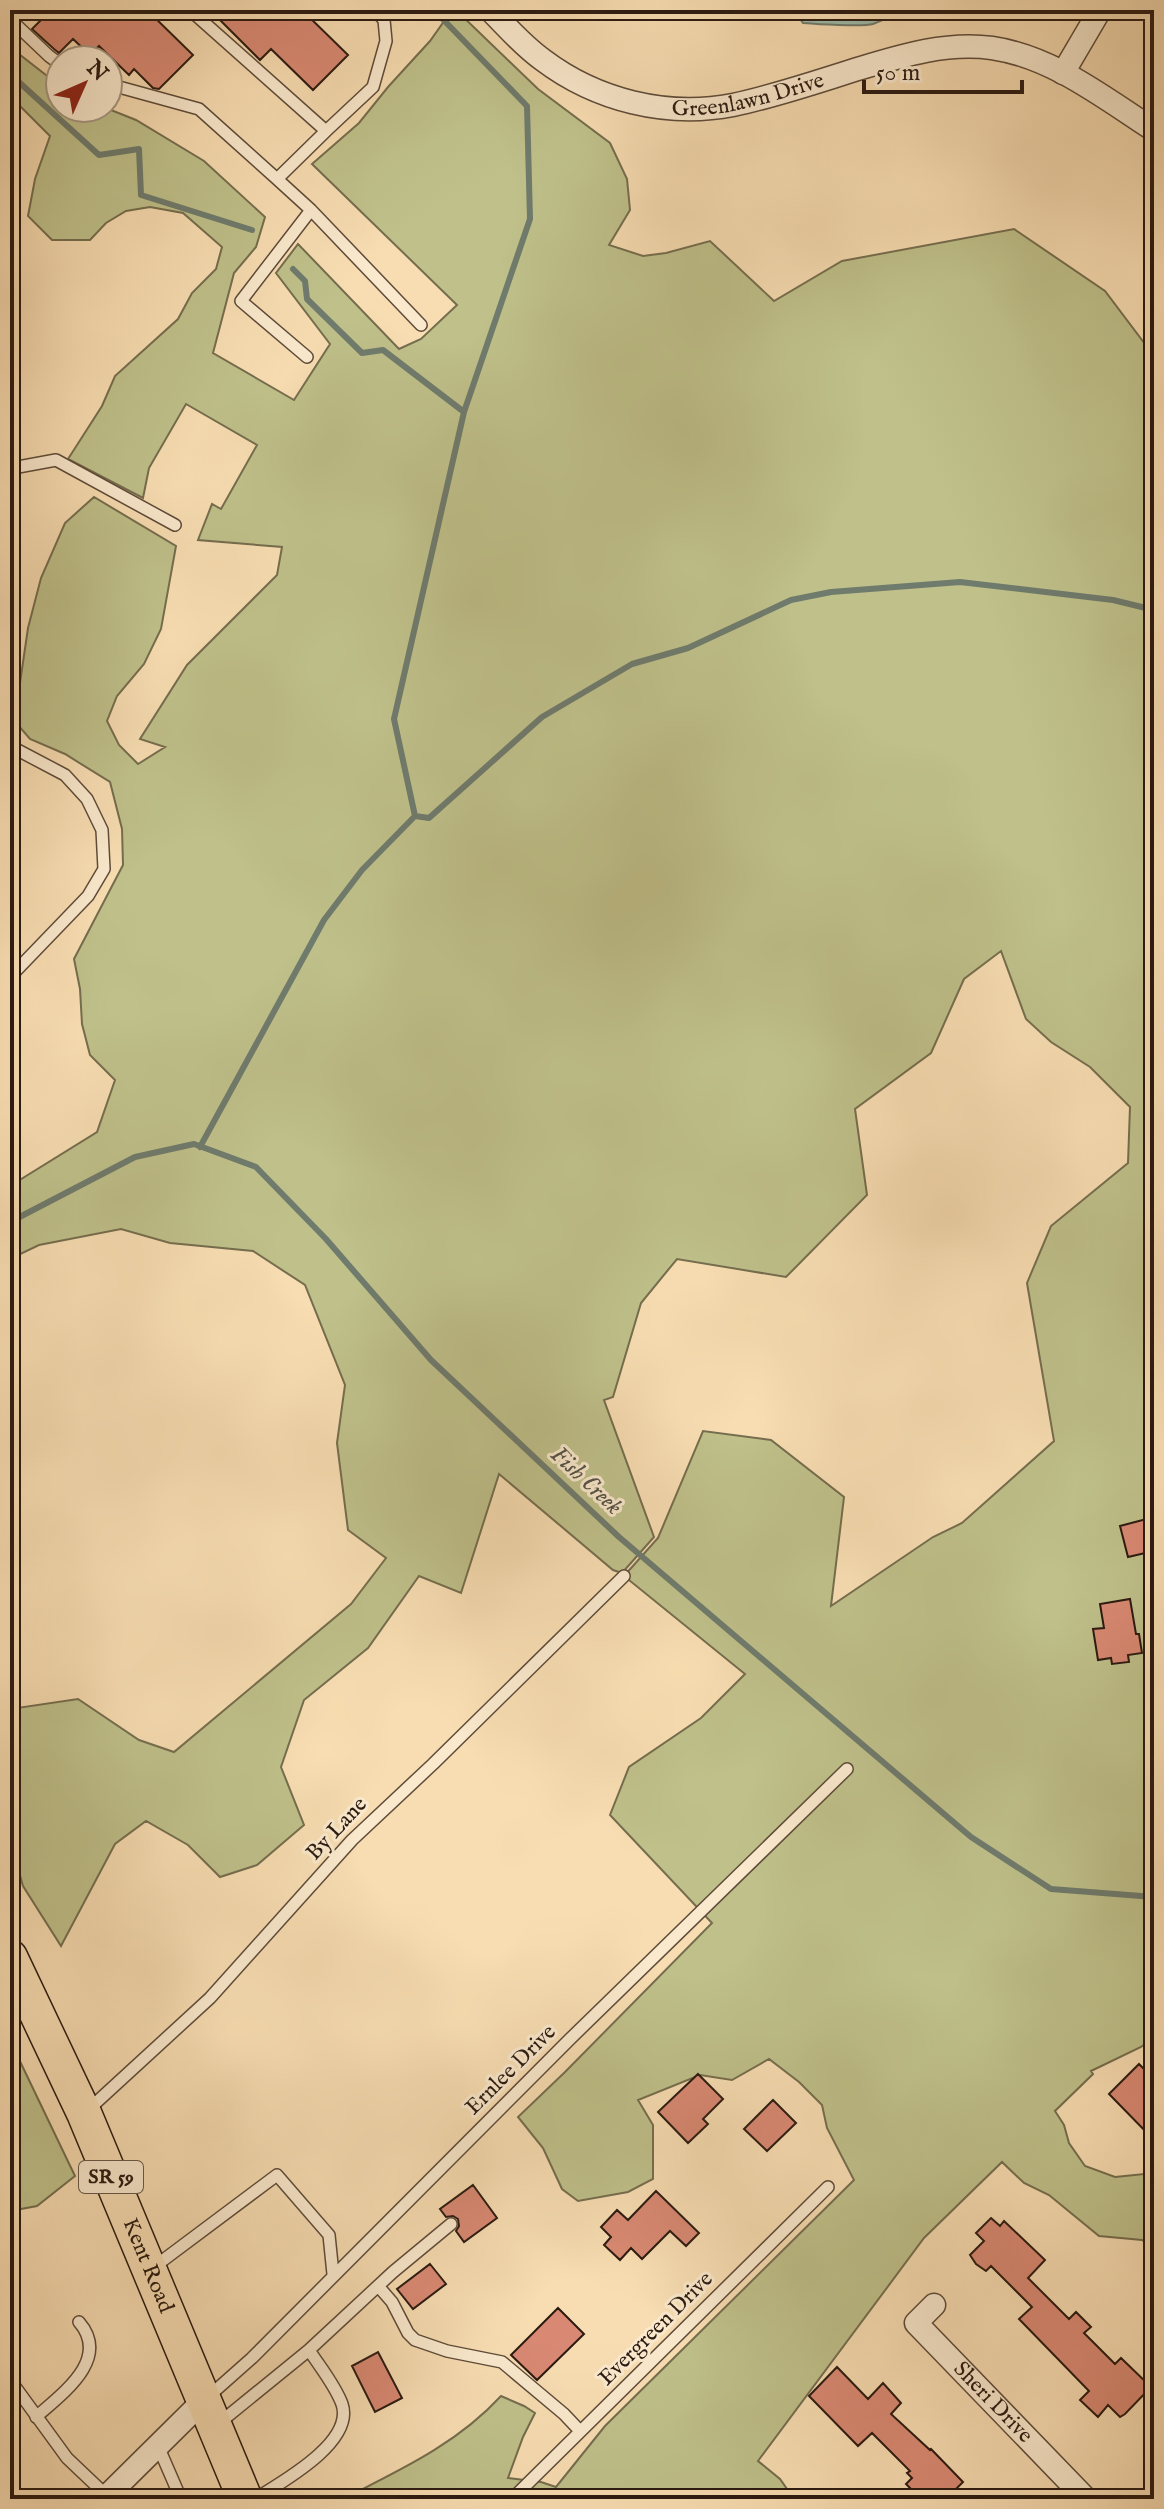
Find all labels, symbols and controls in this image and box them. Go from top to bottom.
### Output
north arrow [44,44,124,124]
scale bar [864,44,1022,94]
text: N [79,54,113,88]
text: 50 m [876,58,920,89]
street label: Greenlawn Drive [671,67,828,123]
water label: Fish Creek [543,1440,629,1522]
street label: By Lane [300,1791,374,1867]
street label: Ernlee Drive [460,2019,562,2121]
road number: SR 59 [79,2161,143,2193]
street label: Kent Road [116,2214,180,2317]
street label: Evergreen Drive [593,2266,719,2392]
street label: Sheri Drive [947,2356,1039,2449]

